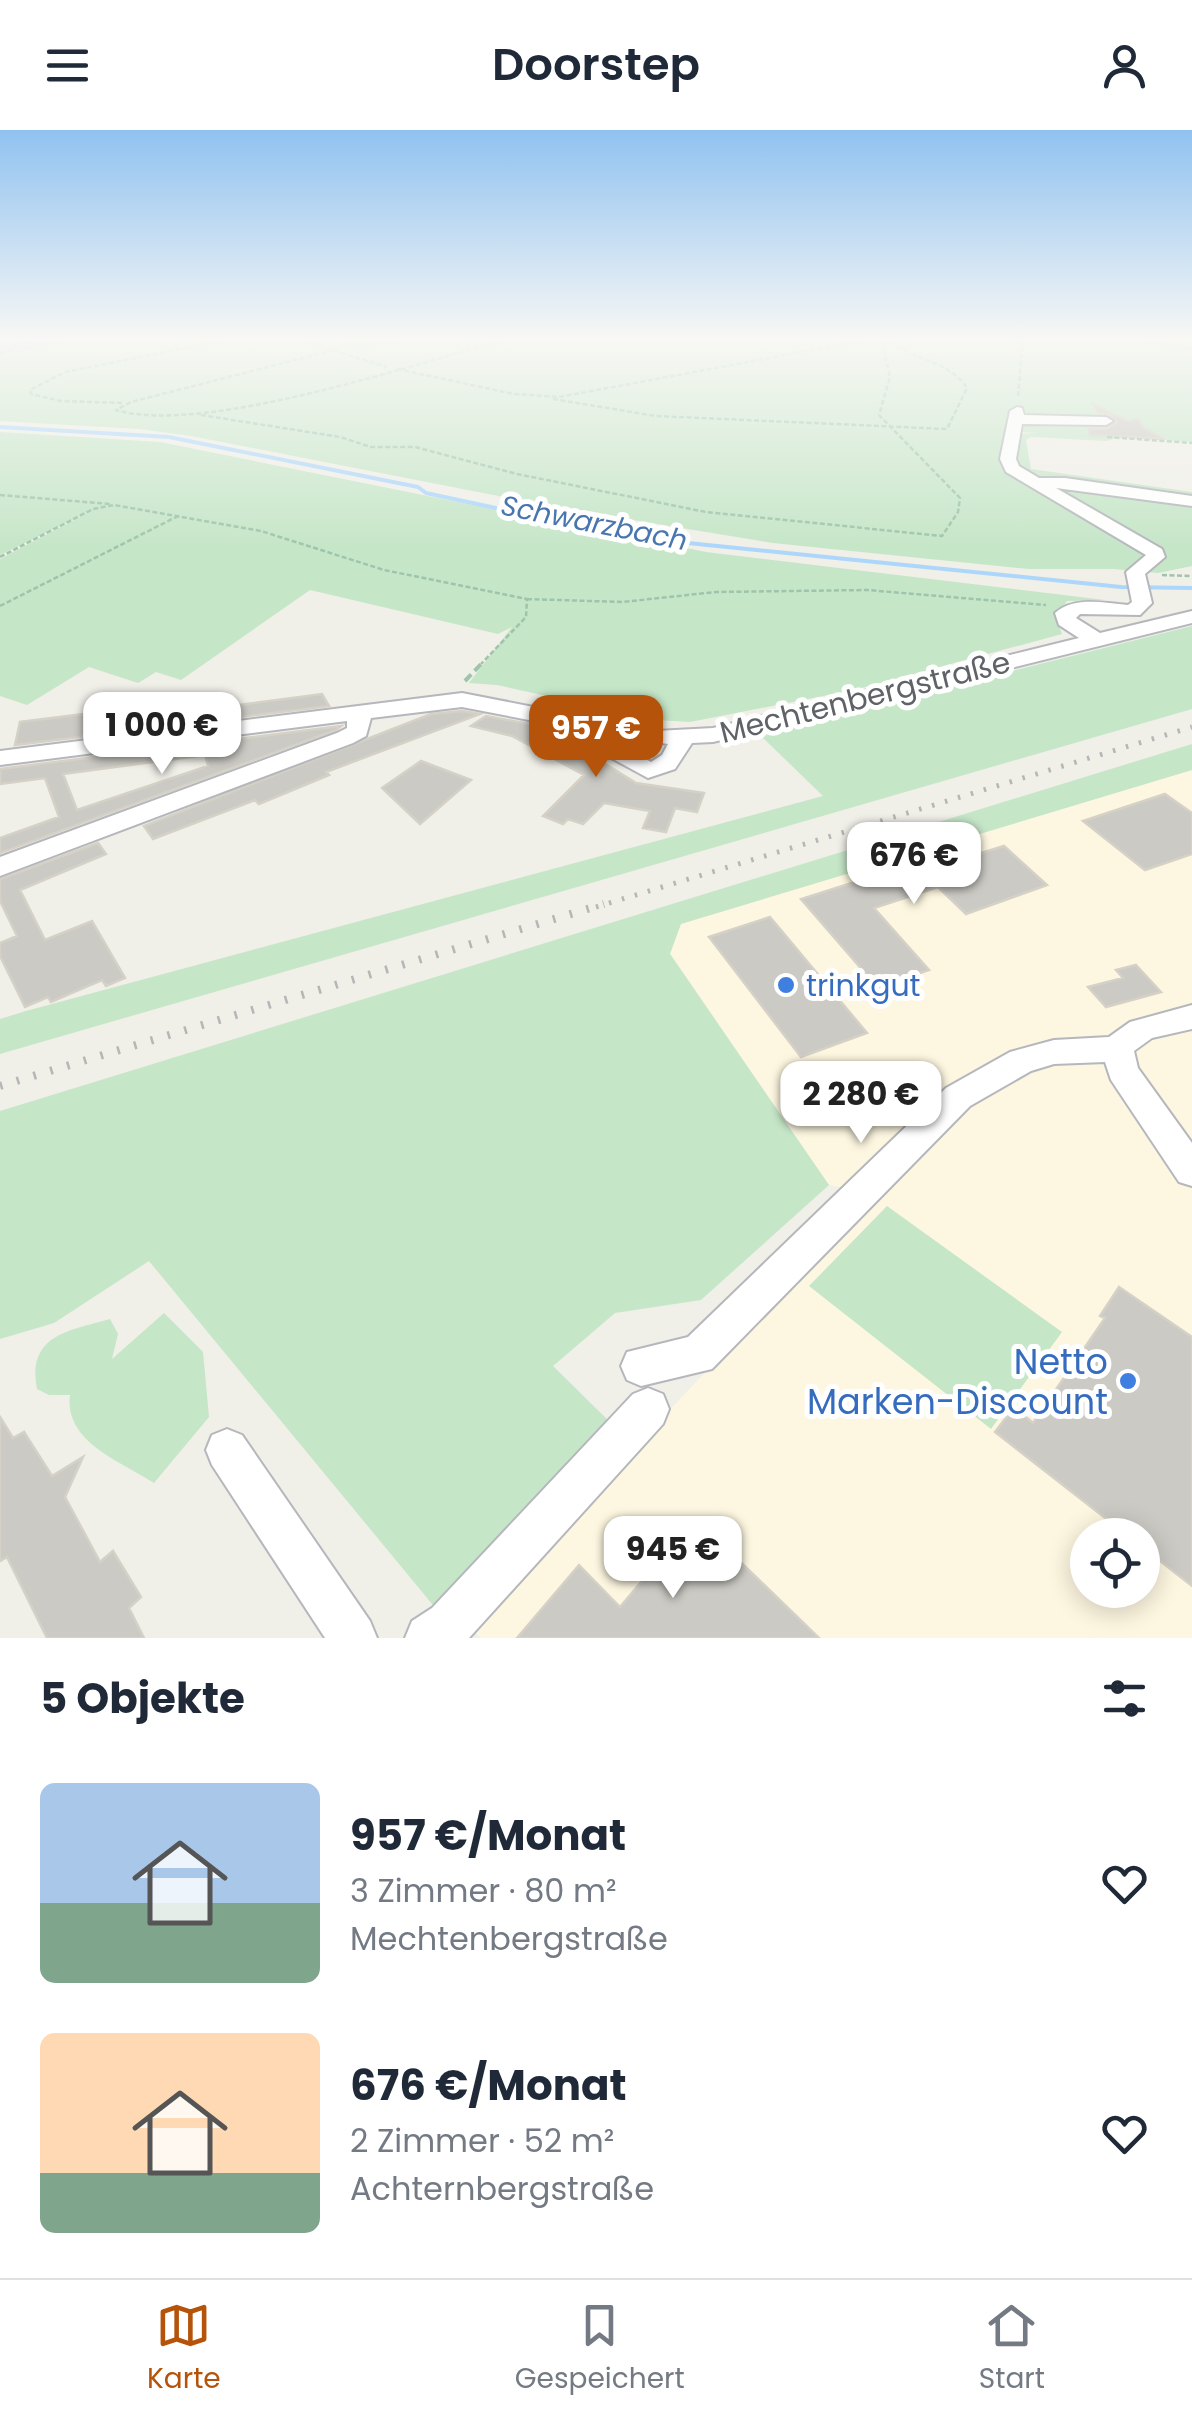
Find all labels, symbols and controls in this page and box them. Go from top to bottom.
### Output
text: Doorstep [492,33,700,96]
icon: menu [40,38,95,93]
icon: person [1097,38,1152,93]
water label: Schwarzbach [497,486,691,560]
street label: Mechtenbergstraße [715,640,1015,754]
pin: 1 000 € [70,692,254,777]
pin: 957 € [526,695,666,780]
text: 1 000 € [105,702,219,747]
text: 957 € [551,705,641,750]
pin: 676 € [844,822,984,907]
text: 676 € [869,832,959,877]
place label: trinkgut [806,964,921,1007]
marker: trinkgut [775,974,797,996]
pin: 2 280 € [769,1061,953,1146]
text: 2 280 € [802,1071,920,1116]
place label: Netto Marken-Discount [807,1337,1108,1426]
marker: Netto Marken-Discount [1117,1370,1139,1392]
pin: 945 € [603,1516,743,1601]
map controls [1070,1518,1160,1608]
button: locate [1070,1518,1160,1608]
text: 945 € [626,1526,720,1571]
text: 5 Objekte [40,1669,245,1728]
icon: filters [1097,1671,1152,1726]
text: 957 €/Monat [350,1806,626,1865]
icon: home [120,1823,240,1943]
icon: heart [1097,1856,1152,1911]
text: 3 Zimmer · 80 m² [350,1868,617,1913]
text: Mechtenbergstraße [350,1916,668,1961]
text: 676 €/Monat [350,2056,627,2115]
icon: home [120,2073,240,2193]
icon: heart [1097,2106,1152,2161]
text: 2 Zimmer · 52 m² [350,2118,614,2163]
text: Achternbergstraße [350,2166,654,2211]
tab: Karte [147,2298,221,2400]
tab: Gespeichert [515,2298,685,2400]
tab: Start [979,2298,1045,2400]

